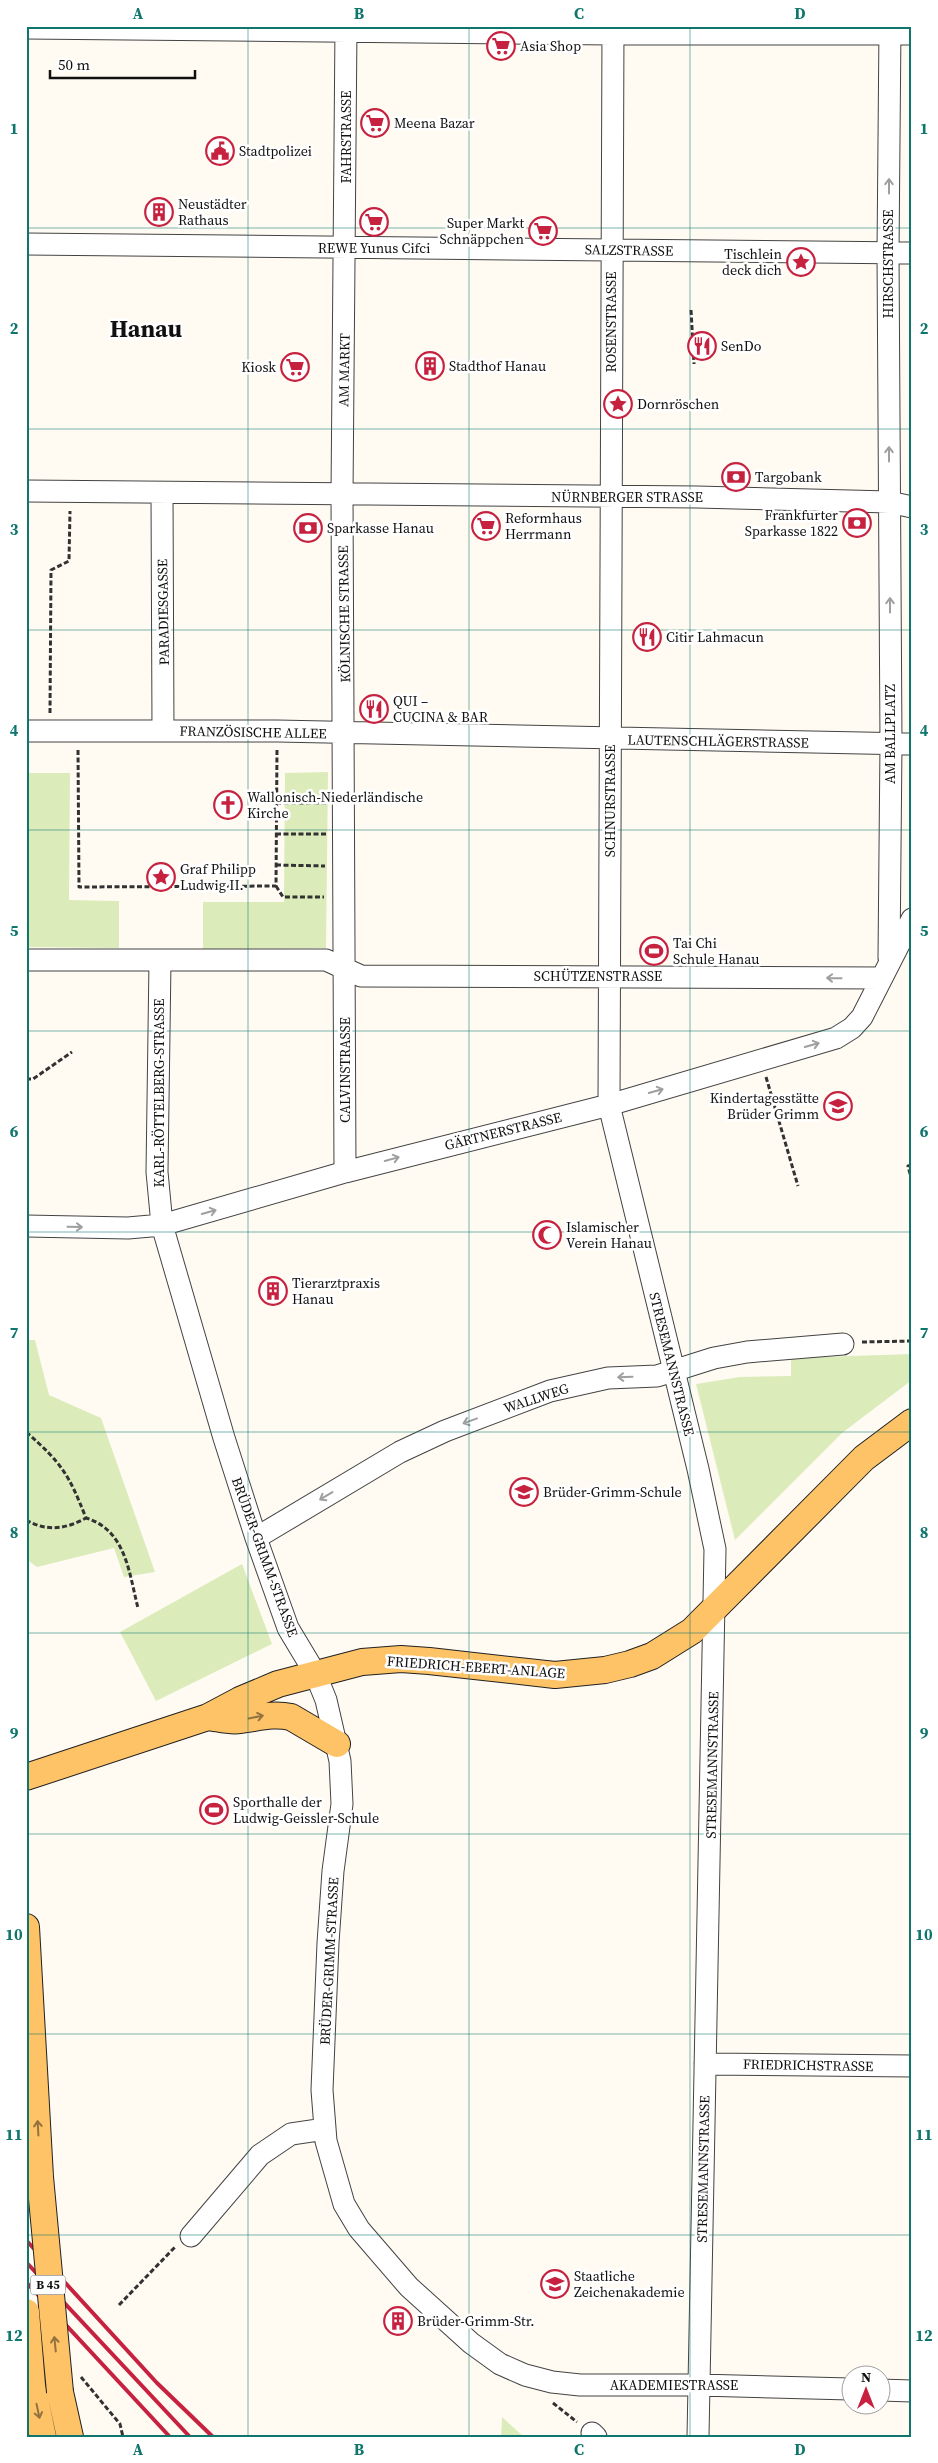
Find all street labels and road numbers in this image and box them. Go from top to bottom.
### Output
street label: FAHRSTRASSE [336,91,356,183]
street label: HIRSCHSTRASSE [878,210,898,318]
street label: SALZSTRASSE [585,239,673,261]
street label: ROSENSTRASSE [601,272,621,372]
street label: AM MARKT [333,332,355,407]
street label: NÜRNBERGER STRASSE [551,487,703,507]
street label: KÖLNISCHE STRASSE [333,545,355,683]
street label: PARADIESGASSE [152,559,174,665]
street label: AM BALLPLATZ [880,684,900,784]
street label: FRANZÖSISCHE ALLEE [179,721,327,743]
street label: LAUTENSCHLÄGERSTRASSE [627,729,809,753]
street label: SCHNURSTRASSE [600,745,620,857]
street label: SCHÜTZENSTRASSE [534,966,662,986]
street label: KARL-RÖTTELBERG-STRASSE [149,998,169,1188]
street label: CALVINSTRASSE [335,1017,355,1123]
street label: GÄRTNERSTRASSE [442,1107,564,1155]
street label: STRESEMANNSTRASSE [644,1290,700,1438]
street label: WALLWEG [501,1378,572,1418]
street label: BRÜDER-GRIMM-STRASSE [227,1474,303,1640]
street label: FRIEDRICH-EBERT-ANLAGE [386,1651,566,1683]
street label: STRESEMANNSTRASSE [701,1691,723,1839]
street label: BRÜDER-GRIMM-STRASSE [315,1876,343,2046]
street label: FRIEDRICHSTRASSE [743,2054,873,2076]
street label: STRESEMANNSTRASSE [692,2095,714,2243]
road number: B 45 [30,2276,66,2294]
street label: AKADEMIESTRASSE [610,2375,738,2395]

